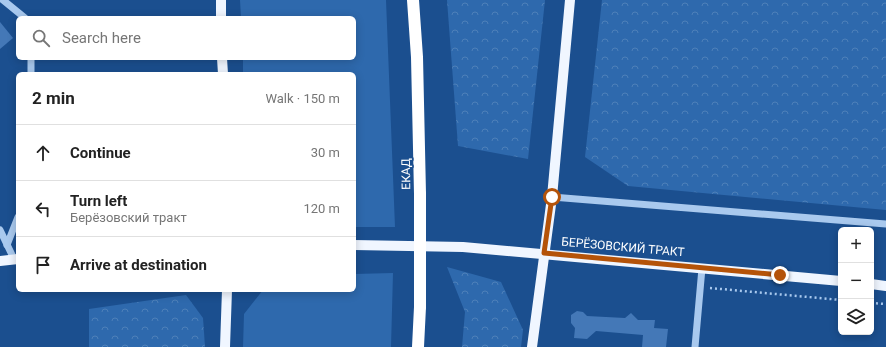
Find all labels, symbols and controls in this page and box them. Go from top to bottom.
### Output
search box [16,16,356,60]
icon: search [30,27,52,49]
text: Search here [62,29,141,47]
text: 2 min [32,88,75,108]
text: Walk · 150 m [265,91,340,106]
icon: ahead [32,142,54,164]
text: Continue [70,144,131,162]
text: 30 m [311,145,340,160]
street label: ЕКАД [399,158,413,190]
route start [543,188,561,206]
text: Turn left [70,192,127,210]
icon: left [32,198,54,220]
text: 120 m [303,201,340,216]
text: Берёзовский тракт [70,210,187,225]
map controls [838,227,874,335]
button: + [838,227,874,263]
street label: БЕРЁЗОВСКИЙ ТРАКТ [561,234,685,259]
icon: arrive [32,254,54,276]
text: Arrive at destination [70,256,207,274]
button: − [838,263,874,299]
route end [771,266,789,284]
button: layers [838,299,874,335]

